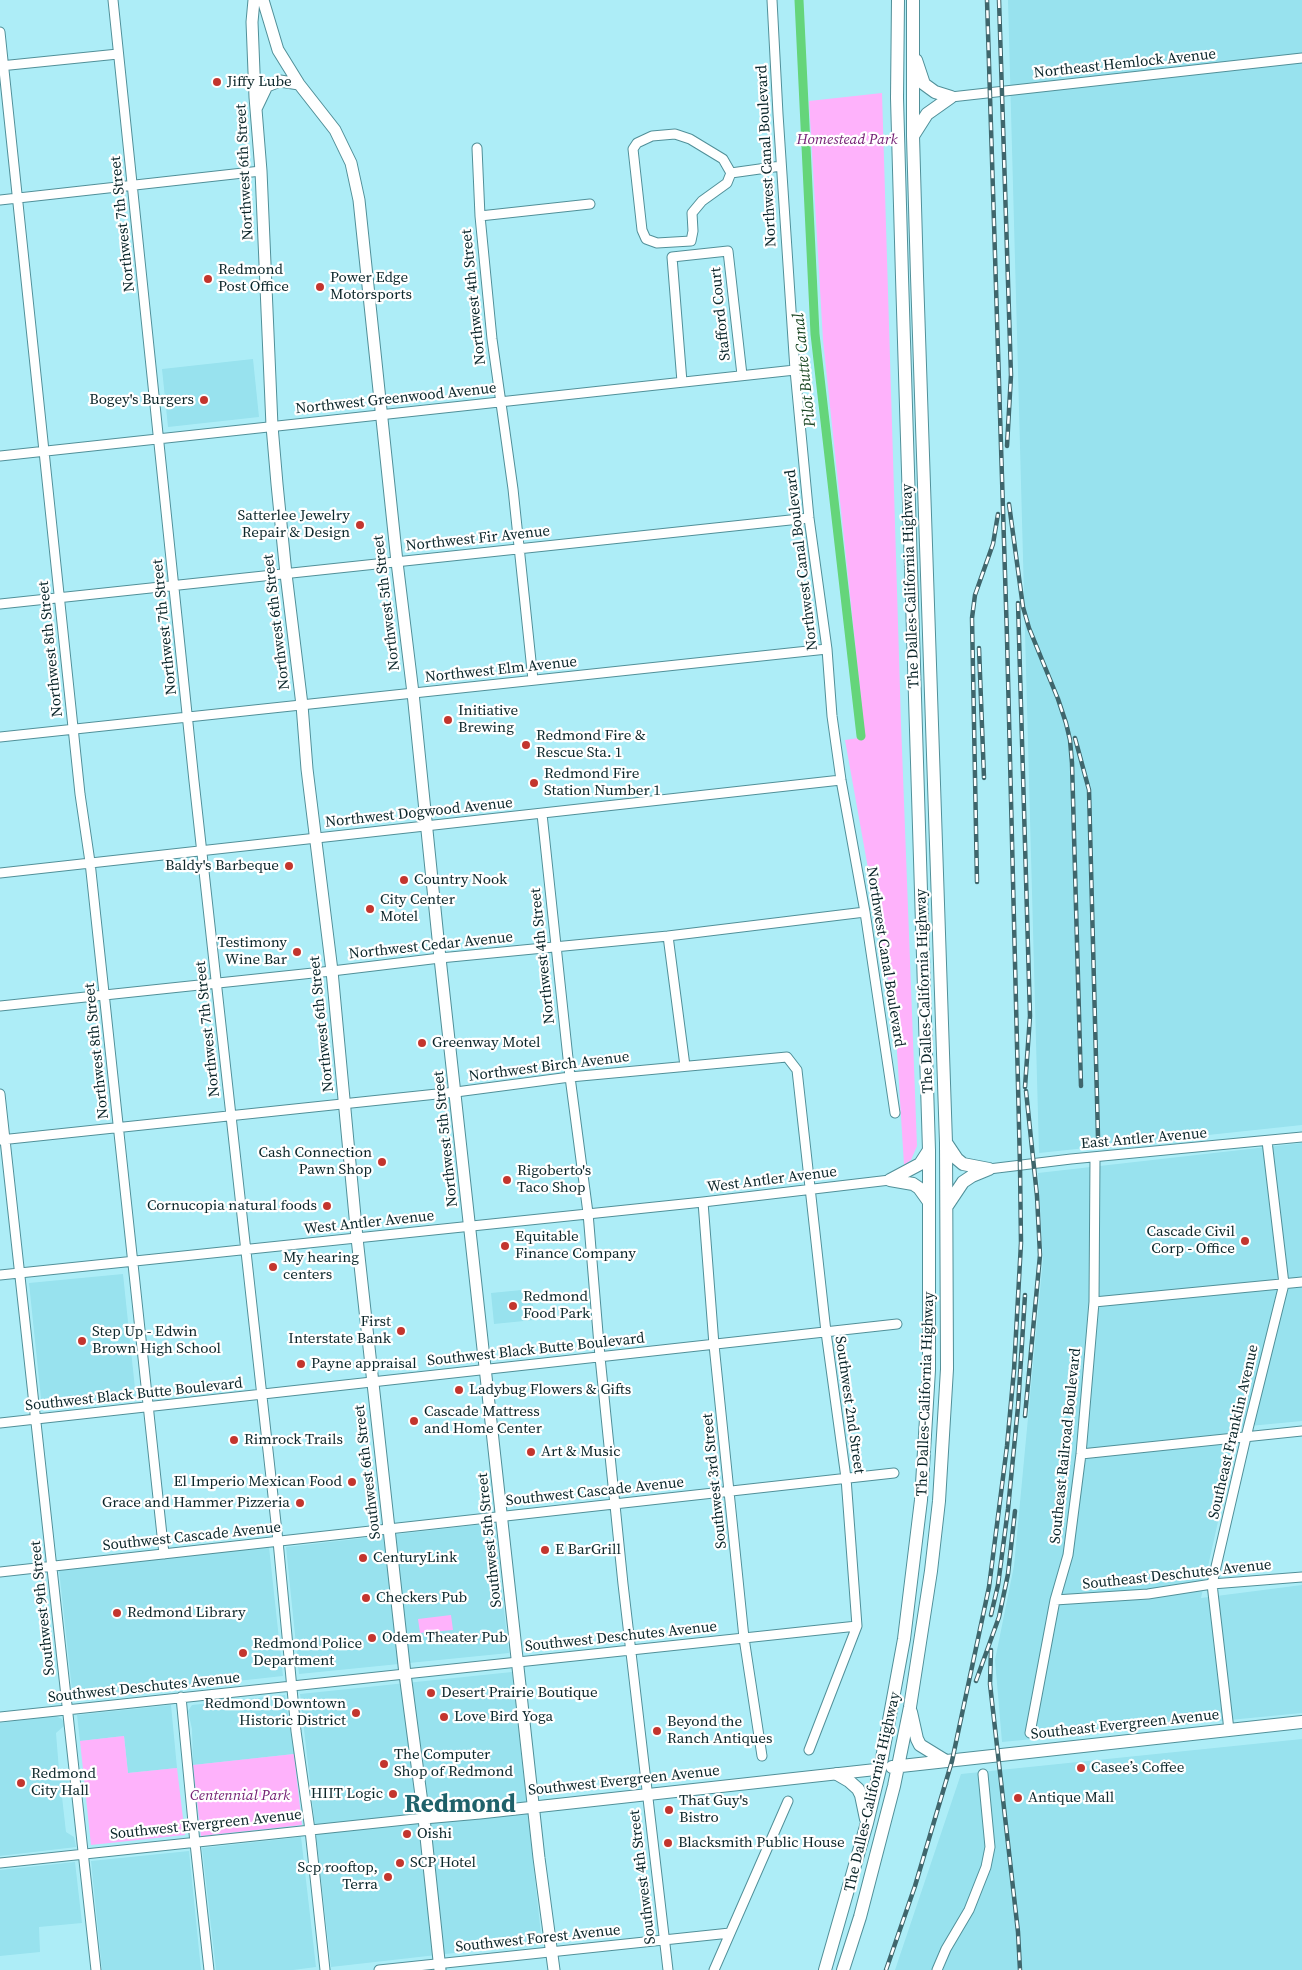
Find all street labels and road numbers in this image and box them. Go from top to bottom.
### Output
street label: Northeast Hemlock Avenue [1033,45,1217,83]
street label: Northwest Canal Boulevard [753,64,781,248]
street label: Northwest 6th Street [232,103,258,241]
street label: Northwest 7th Street [107,155,139,293]
street label: Northwest 4th Street [458,228,490,366]
street label: Stafford Court [707,266,735,362]
street label: Northwest Greenwood Avenue [295,379,497,419]
street label: Northwest Canal Boulevard [782,468,822,652]
street label: The Dalles-California Highway [898,483,924,689]
street label: Northwest Fir Avenue [405,522,551,556]
street label: Northwest 5th Street [370,534,404,672]
street label: Northwest 6th Street [260,553,294,691]
street label: Northwest 7th Street [149,558,181,696]
street label: Northwest 8th Street [35,580,67,718]
street label: Northwest Elm Avenue [424,653,578,687]
street label: Northwest Dogwood Avenue [324,794,514,832]
street label: Northwest Canal Boulevard [862,866,908,1048]
street label: Northwest 4th Street [527,887,559,1025]
street label: The Dalles-California Highway [912,888,938,1094]
street label: Northwest Cedar Avenue [348,928,514,964]
street label: Northwest 6th Street [306,955,338,1093]
street label: Northwest 7th Street [192,960,224,1098]
street label: Northwest 8th Street [81,982,113,1120]
street label: Northwest Birch Avenue [468,1048,630,1086]
street label: Northwest 5th Street [430,1070,462,1208]
street label: East Antler Avenue [1080,1125,1208,1153]
street label: West Antler Avenue [706,1163,838,1197]
street label: West Antler Avenue [303,1207,435,1239]
street label: The Dalles-California Highway [913,1291,939,1497]
street label: Southwest Black Butte Boulevard [426,1330,646,1370]
street label: Southwest 2nd Street [830,1335,868,1475]
street label: Southeast Franklin Avenue [1205,1343,1263,1521]
street label: Southeast Railroad Boulevard [1047,1347,1085,1545]
street label: Southwest Black Butte Boulevard [24,1375,244,1415]
street label: Southwest 6th Street [351,1404,385,1540]
street label: Southwest 3rd Street [699,1412,731,1550]
street label: Southwest 5th Street [474,1472,506,1608]
street label: Southwest Cascade Avenue [505,1474,685,1510]
street label: Southwest Cascade Avenue [102,1519,282,1555]
street label: Southwest 9th Street [27,1540,59,1676]
street label: Southeast Deschutes Avenue [1082,1556,1272,1594]
street label: Southwest Deschutes Avenue [524,1618,718,1656]
street label: Southwest Deschutes Avenue [47,1669,241,1707]
street label: The Dalles-California Highway [841,1690,905,1894]
street label: Southeast Evergreen Avenue [1030,1706,1220,1744]
street label: Southwest Evergreen Avenue [527,1762,721,1800]
street label: Southwest Evergreen Avenue [109,1806,303,1844]
street label: Southwest 4th Street [626,1809,660,1945]
street label: Southwest Forest Avenue [455,1921,621,1957]

